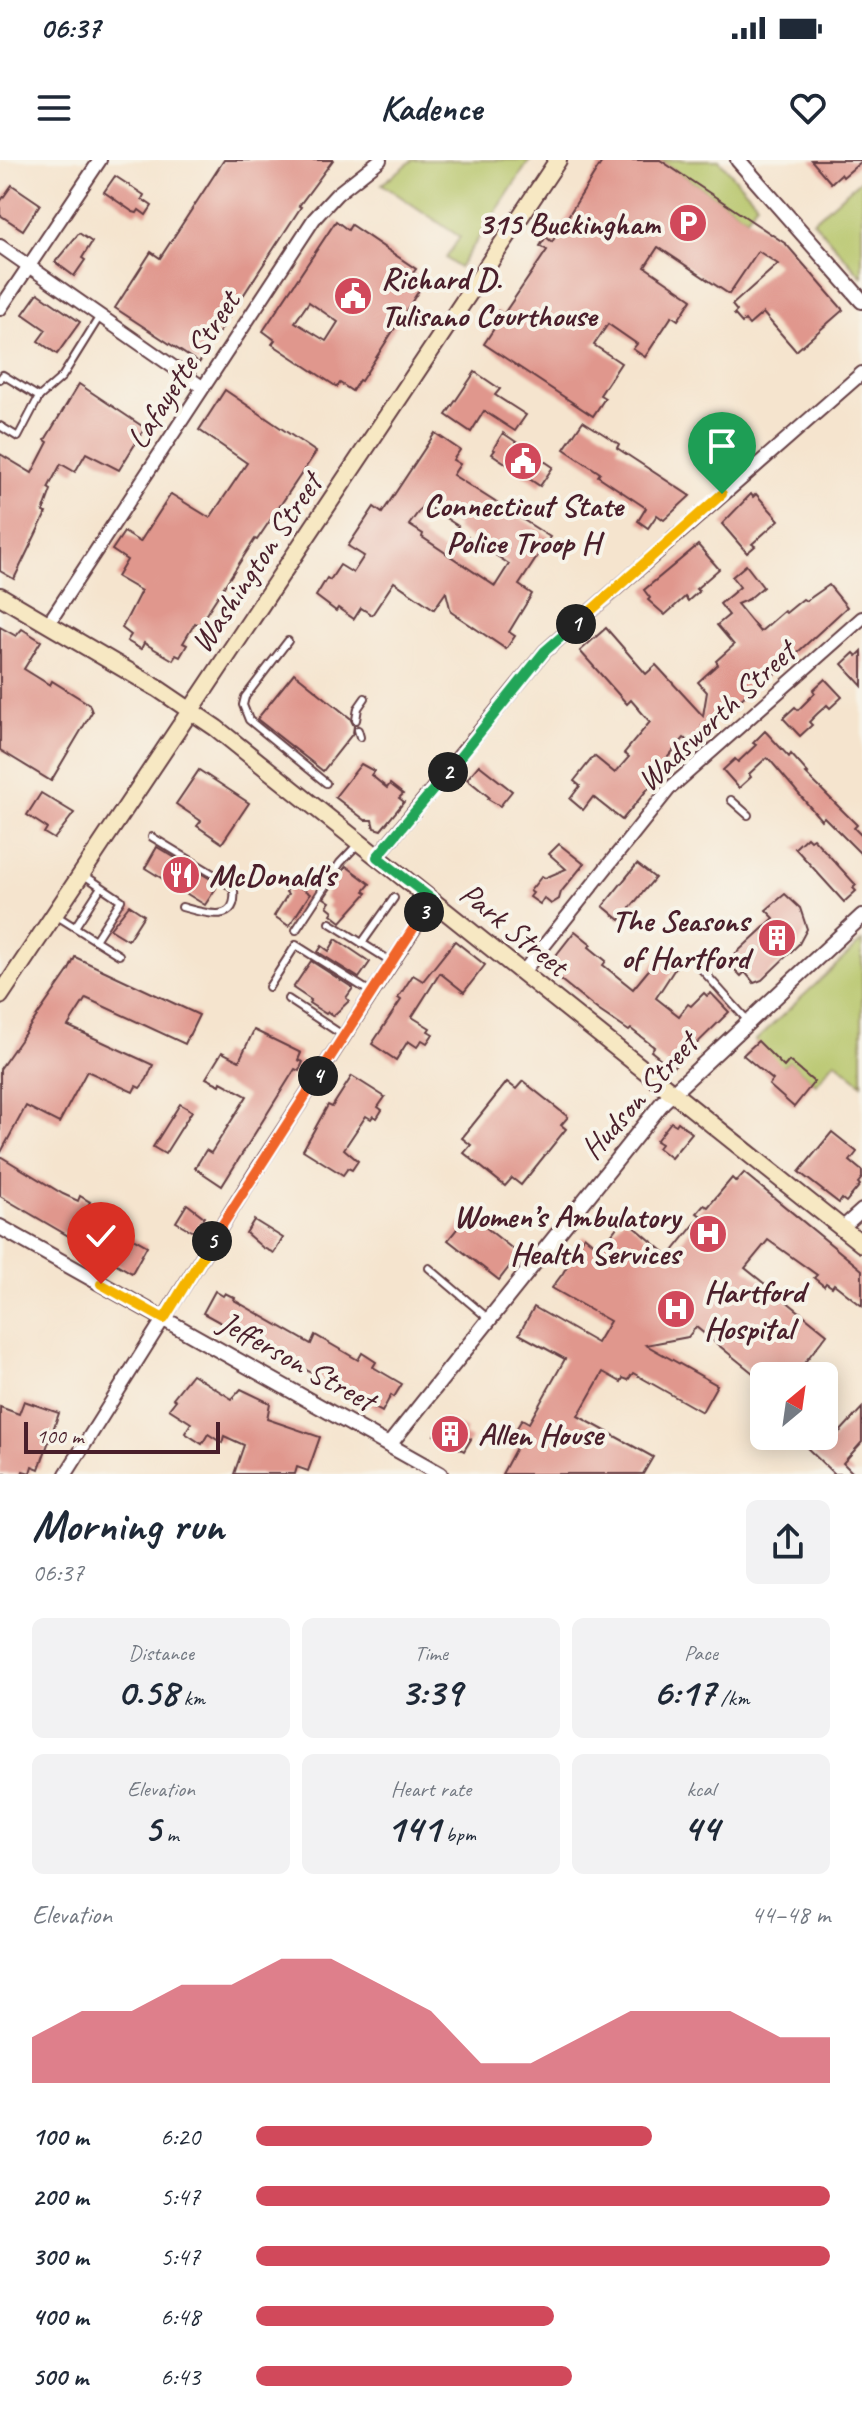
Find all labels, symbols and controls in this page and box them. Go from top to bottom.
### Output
text: 06:37 [40,9,100,47]
text: Kadence [380,85,482,131]
icon: menu [32,86,76,130]
icon: heart [786,86,830,130]
parking icon: 315 Buckingham [667,202,709,244]
place label: 315 Buckingham [478,203,662,244]
place label: Richard D. Tulisano Courthouse [381,258,599,336]
public building icon: Richard D. Tulisano Courthouse [332,275,374,317]
street label: Lafayette Street [117,281,251,456]
pin [688,412,756,494]
icon: arrive [700,424,744,468]
public building icon: Connecticut State Police Troop H [502,440,544,482]
street label: Washington Street [181,462,334,661]
place label: Connecticut State Police Troop H [423,485,625,563]
pin: 1 [556,604,596,644]
text: 1 [571,610,581,638]
street label: Wadsworth Street [628,629,807,800]
pin: 2 [428,752,468,792]
text: 2 [443,758,453,786]
restaurant icon: McDonald's [160,854,202,896]
place label: McDonald's [209,855,338,896]
street label: Park Street [452,873,579,987]
pin: 3 [404,892,444,932]
text: 3 [419,898,429,926]
place label: The Seasons of Hartford [612,900,754,978]
building icon: The Seasons of Hartford [756,917,798,959]
street label: Hudson Street [571,1021,710,1168]
pin: 4 [298,1056,338,1096]
text: 4 [313,1062,323,1090]
place label: Women’s Ambulatory Health Services [453,1196,683,1274]
pin [67,1202,135,1284]
hospital icon: Women’s Ambulatory Health Services [687,1213,729,1255]
icon: check [79,1214,123,1258]
pin: 5 [192,1221,232,1261]
text: 5 [207,1227,217,1255]
place label: Hartford Hospital [704,1271,809,1349]
hospital icon: Hartford Hospital [655,1288,697,1330]
street label: Jefferson Street [210,1300,386,1423]
north arrow [750,1362,838,1450]
map controls [750,1362,838,1450]
building icon: Allen House [429,1413,471,1455]
place label: Allen House [478,1414,606,1455]
scale bar [24,1418,220,1454]
text: 100 m [36,1422,83,1450]
text: Morning run [32,1498,224,1553]
button: share [746,1500,830,1584]
text: 06:37 [32,1556,84,1589]
text: Distance [128,1639,194,1667]
text: Time [414,1639,448,1667]
text: Pace [684,1639,718,1667]
text: 0.58 [117,1667,178,1717]
text: 3:39 [400,1667,462,1717]
text: 6:17 [653,1667,715,1717]
text: km [178,1684,205,1712]
text: /km [715,1684,749,1712]
text: Elevation [127,1775,195,1803]
text: Heart rate [391,1775,471,1803]
text: kcal [686,1775,716,1803]
text: 5 [143,1803,161,1853]
text: 141 [386,1803,440,1853]
text: 44 [683,1803,719,1853]
text: m [161,1820,179,1848]
text: bpm [440,1820,476,1848]
text: Elevation [32,1898,112,1931]
text: 44–48 m [751,1898,830,1931]
text: 100 m [32,2120,88,2153]
text: 6:20 [160,2120,200,2153]
text: 200 m [32,2180,88,2213]
text: 5:47 [160,2180,200,2213]
text: 300 m [32,2240,88,2273]
text: 5:47 [160,2240,200,2273]
text: 400 m [32,2300,88,2333]
text: 6:48 [160,2300,200,2333]
text: 500 m [32,2360,88,2393]
text: 6:43 [160,2360,200,2393]

